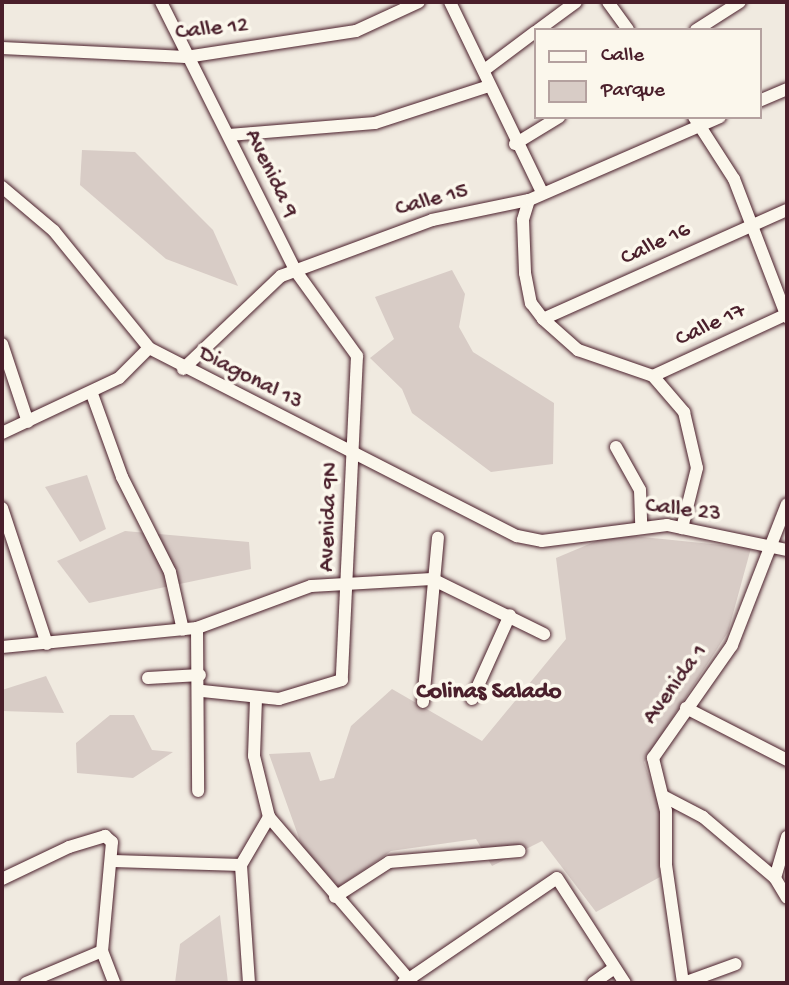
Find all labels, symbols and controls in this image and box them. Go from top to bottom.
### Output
street label: Calle 12 [174,12,250,48]
legend [534,28,761,119]
text: Calle [601,44,644,69]
text: Parque [601,79,665,104]
street label: Avenida 9 [237,125,303,223]
street label: Calle 15 [393,178,471,224]
street label: Calle 16 [617,217,695,273]
street label: Calle 17 [672,298,750,354]
street label: Diagonal 13 [193,341,307,417]
street label: Avenida 9N [314,462,346,572]
street label: Calle 23 [644,493,722,529]
street label: Avenida 1 [638,639,714,731]
district label: Colinas Salado [417,679,561,707]

